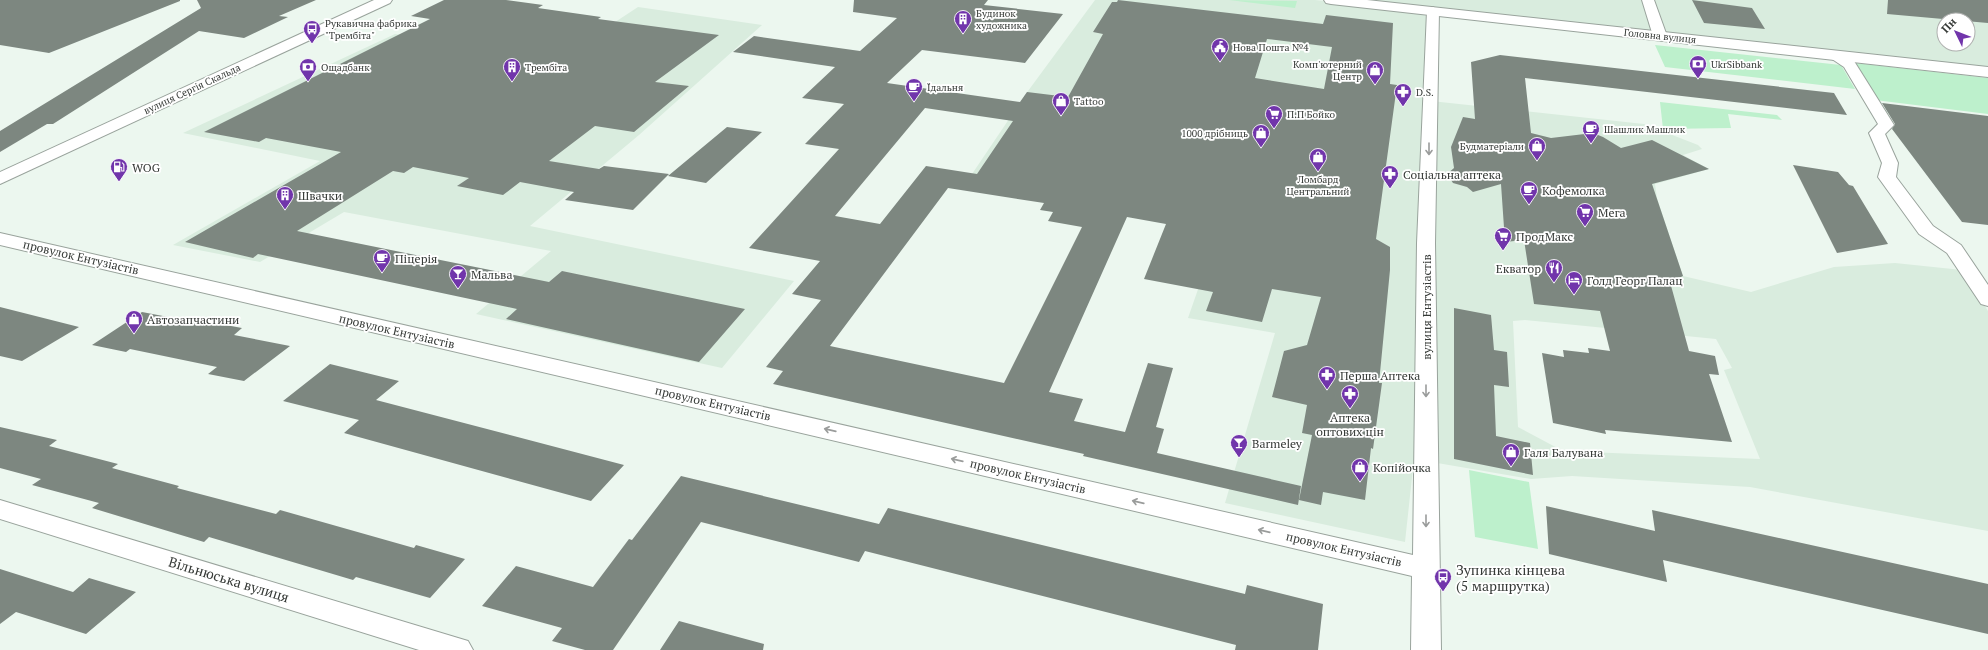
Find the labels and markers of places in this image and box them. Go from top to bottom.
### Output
place label: Будинок художника [976,7,1027,32]
building icon: Будинок художника [953,9,973,34]
place label: Рукавична фабрика "Трембіта" [325,17,417,42]
bus stop icon: Рукавична фабрика "Трембіта" [302,19,322,44]
public building icon: Нова Пошта №4 [1210,37,1230,62]
place label: Нова Пошта №4 [1233,41,1309,54]
bank icon: UkrSibbank [1688,54,1708,79]
bank icon: Ощадбанк [298,57,318,82]
building icon: Трембіта [502,57,522,82]
place label: Комп'ютерний Центр [1293,58,1362,83]
place label: UkrSibbank [1711,58,1763,71]
shop icon: Комп'ютерний Центр [1365,60,1385,85]
place label: Ощадбанк [321,61,370,74]
place label: Трембіта [525,61,567,74]
cafe icon: Їдальня [904,77,924,102]
place label: Їдальня [927,81,963,94]
pharmacy icon: D.S. [1393,82,1413,107]
place label: D.S. [1416,86,1434,99]
shop icon: Tattoo [1051,91,1071,116]
place label: Tattoo [1074,95,1104,108]
supermarket icon: П.П Бойко [1264,104,1284,129]
place label: П.П Бойко [1287,108,1336,121]
cafe icon: Шашлик Машлик [1581,119,1601,144]
shop icon: 1000 дрібниць [1251,123,1271,148]
place label: Шашлик Машлик [1604,123,1686,136]
place label: 1000 дрібниць [1181,127,1248,140]
shop icon: Будматеріали [1527,136,1547,161]
place label: Будматеріали [1460,140,1524,153]
shop icon: Ломбард Центральний [1308,147,1328,172]
fuel station icon: WOG [109,157,129,182]
place label: WOG [132,160,161,175]
pharmacy icon: Соціальна аптека [1380,164,1400,189]
place label: Соціальна аптека [1403,167,1501,182]
place label: Ломбард Центральний [1286,173,1350,198]
cafe icon: Кофемолка [1519,180,1539,205]
place label: Кофемолка [1542,183,1605,198]
building icon: Швачки [275,185,295,210]
place label: Швачки [298,188,342,203]
supermarket icon: Мега [1575,202,1595,227]
place label: Мега [1598,205,1626,220]
supermarket icon: ПродМакс [1493,226,1513,251]
place label: ПродМакс [1516,229,1573,244]
cafe icon: Піцерія [372,248,392,273]
place label: Піцерія [395,251,437,266]
restaurant icon: Екватор [1544,258,1564,283]
place label: Екватор [1496,261,1541,276]
bar icon: Мальва [448,264,468,289]
place label: Мальва [471,267,512,282]
hotel icon: Голд Георг Палац [1564,270,1584,295]
place label: Голд Георг Палац [1587,273,1683,288]
shop icon: Автозапчастини [124,309,144,334]
place label: Автозапчастини [147,312,239,327]
pharmacy icon: Перша Аптека [1317,365,1337,390]
place label: Перша Аптека [1340,368,1420,383]
pharmacy icon: Аптека оптових цін [1340,384,1360,409]
place label: Аптека оптових цін [1316,410,1384,439]
bar icon: Barmeley [1229,433,1249,458]
place label: Barmeley [1252,436,1303,451]
shop icon: Галя Балувана [1501,442,1521,467]
place label: Галя Балувана [1524,445,1603,460]
shop icon: Копійочка [1350,457,1370,482]
place label: Копійочка [1373,460,1431,475]
place label: Зупинка кінцева (5 маршрутка) [1456,560,1565,595]
bus stop icon: Зупинка кінцева (5 маршрутка) [1433,567,1453,592]

